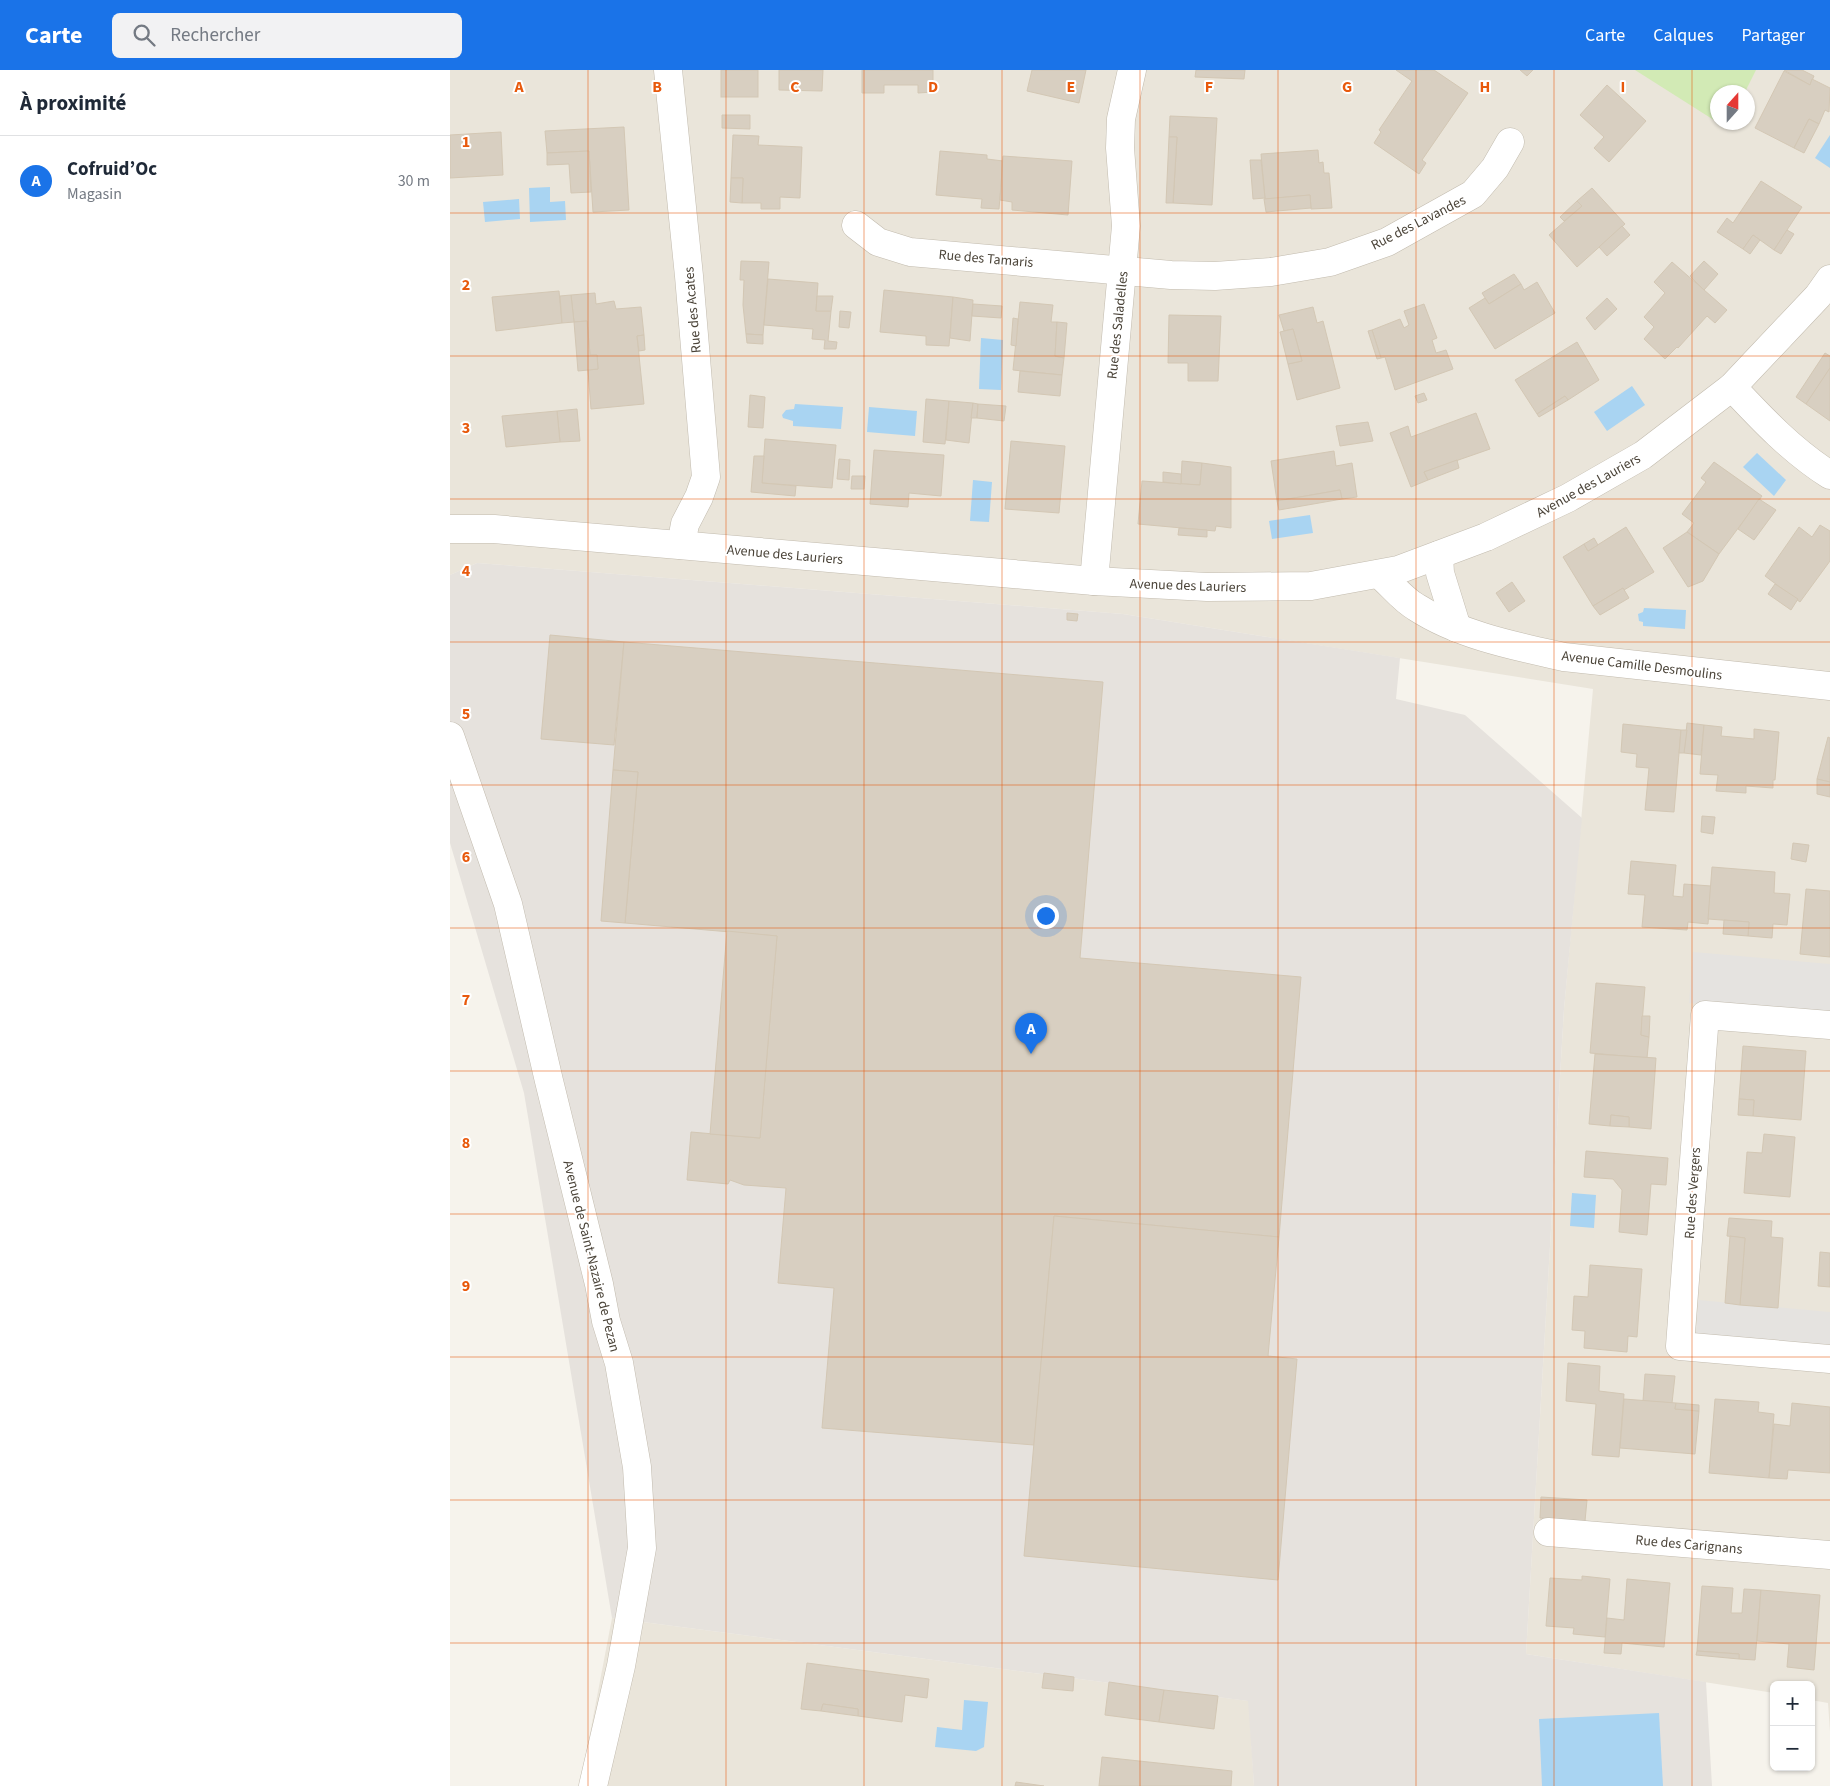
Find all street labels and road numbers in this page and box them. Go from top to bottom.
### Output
street label: Rue des Lavandes [1368,190,1469,255]
street label: Rue des Tamaris [938,245,1034,273]
street label: Rue des Acates [679,266,707,354]
street label: Rue des Saladelles [1102,270,1134,380]
street label: Avenue des Lauriers [1533,449,1644,523]
street label: Avenue des Lauriers [726,540,844,570]
street label: Avenue des Lauriers [1129,574,1247,598]
street label: Avenue Camille Desmoulins [1560,646,1723,686]
street label: Rue des Vergers [1680,1146,1706,1240]
street label: Avenue de Saint-Nazaire de Pezan [558,1158,625,1354]
street label: Rue des Carignans [1635,1530,1743,1560]

